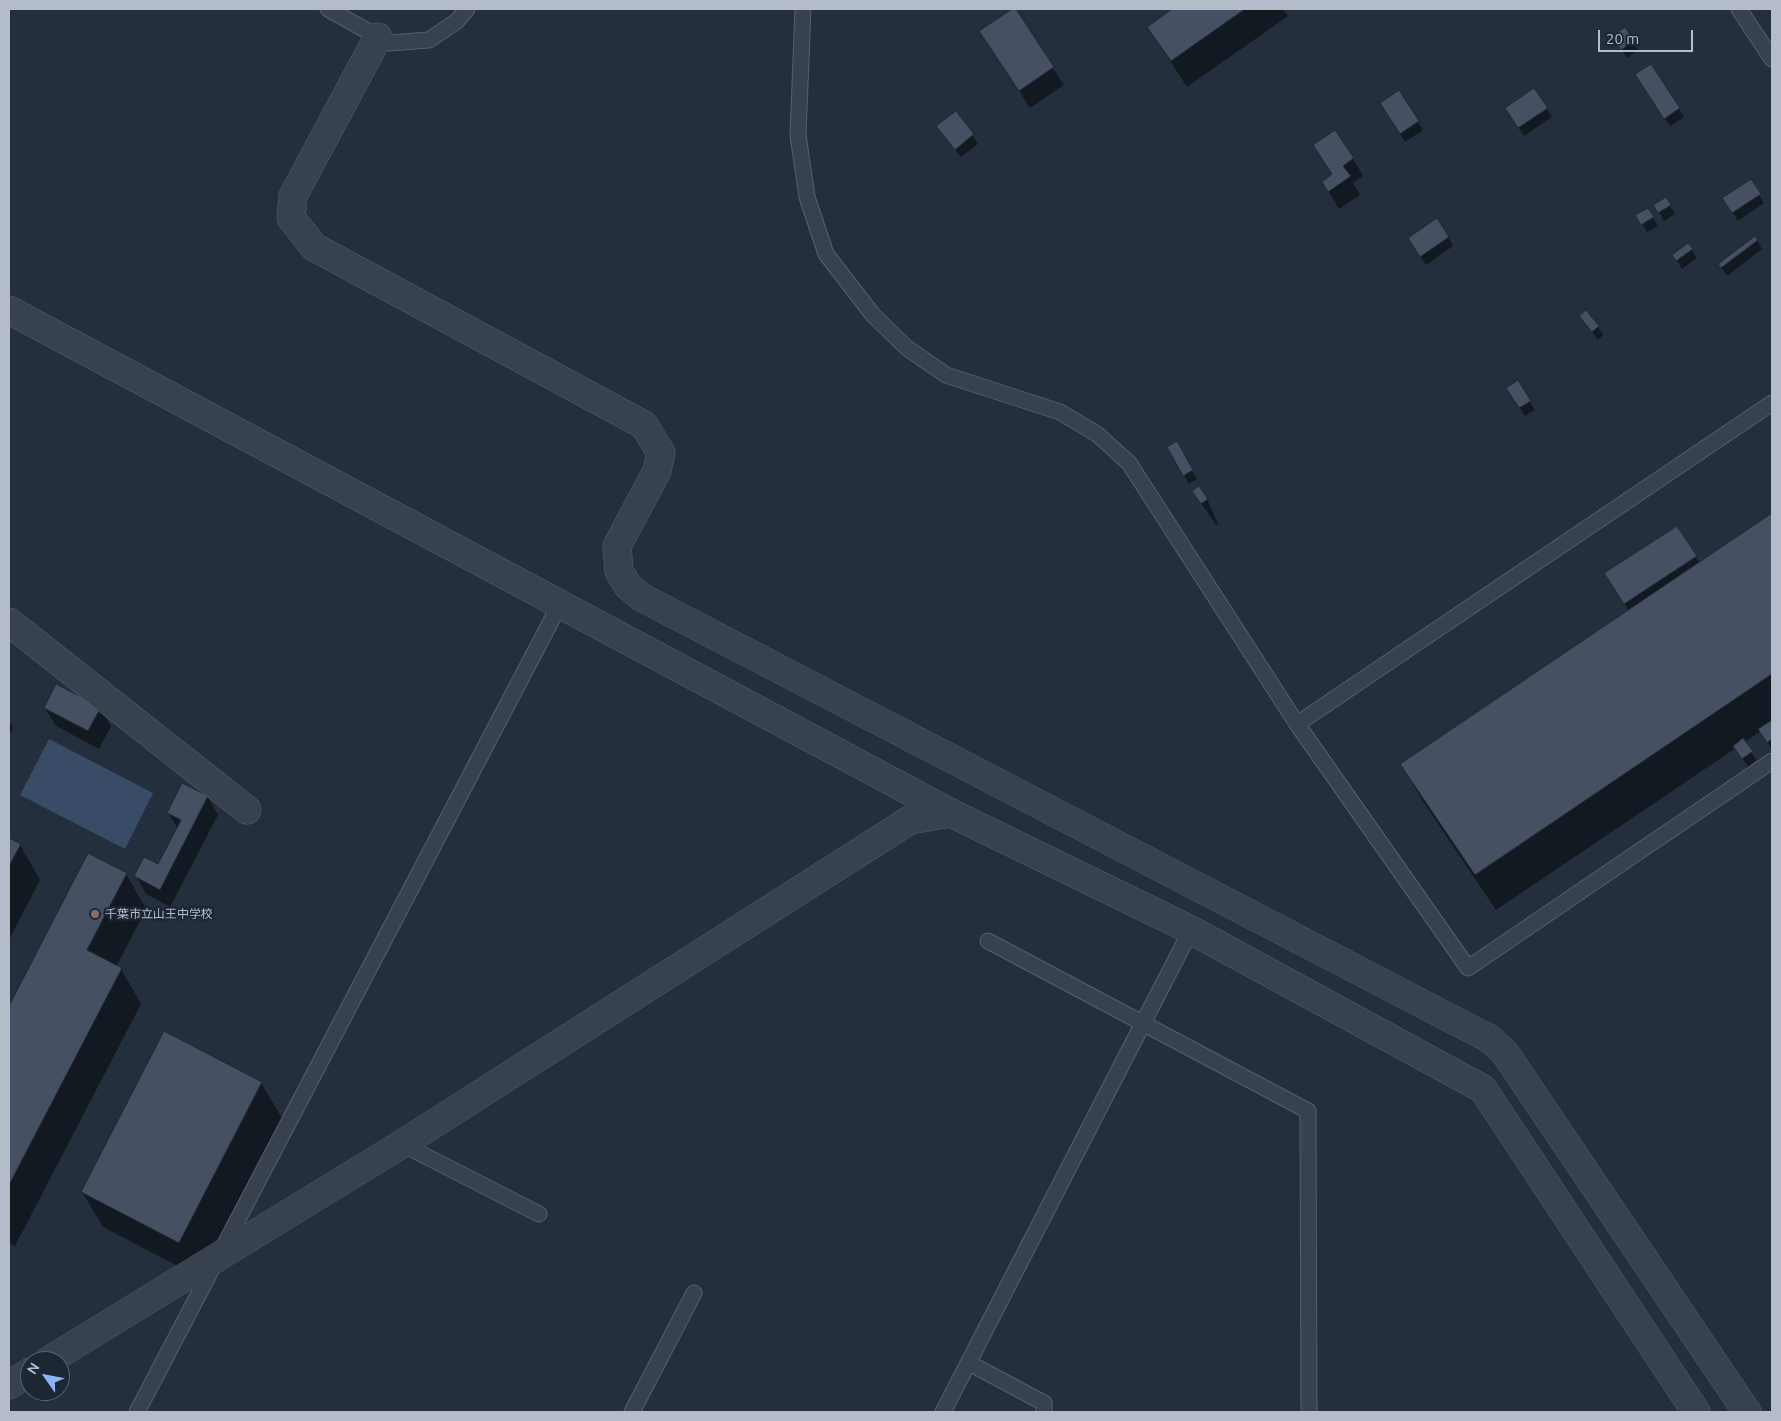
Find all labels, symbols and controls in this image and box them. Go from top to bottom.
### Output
scale bar [1601,20,1696,52]
text: 20 m [1606,30,1639,47]
place label: 千葉市立山王中学校 [105,907,213,921]
marker: 千葉市立山王中学校 [89,908,101,920]
north arrow [20,1351,70,1401]
text: N [24,1360,43,1377]

